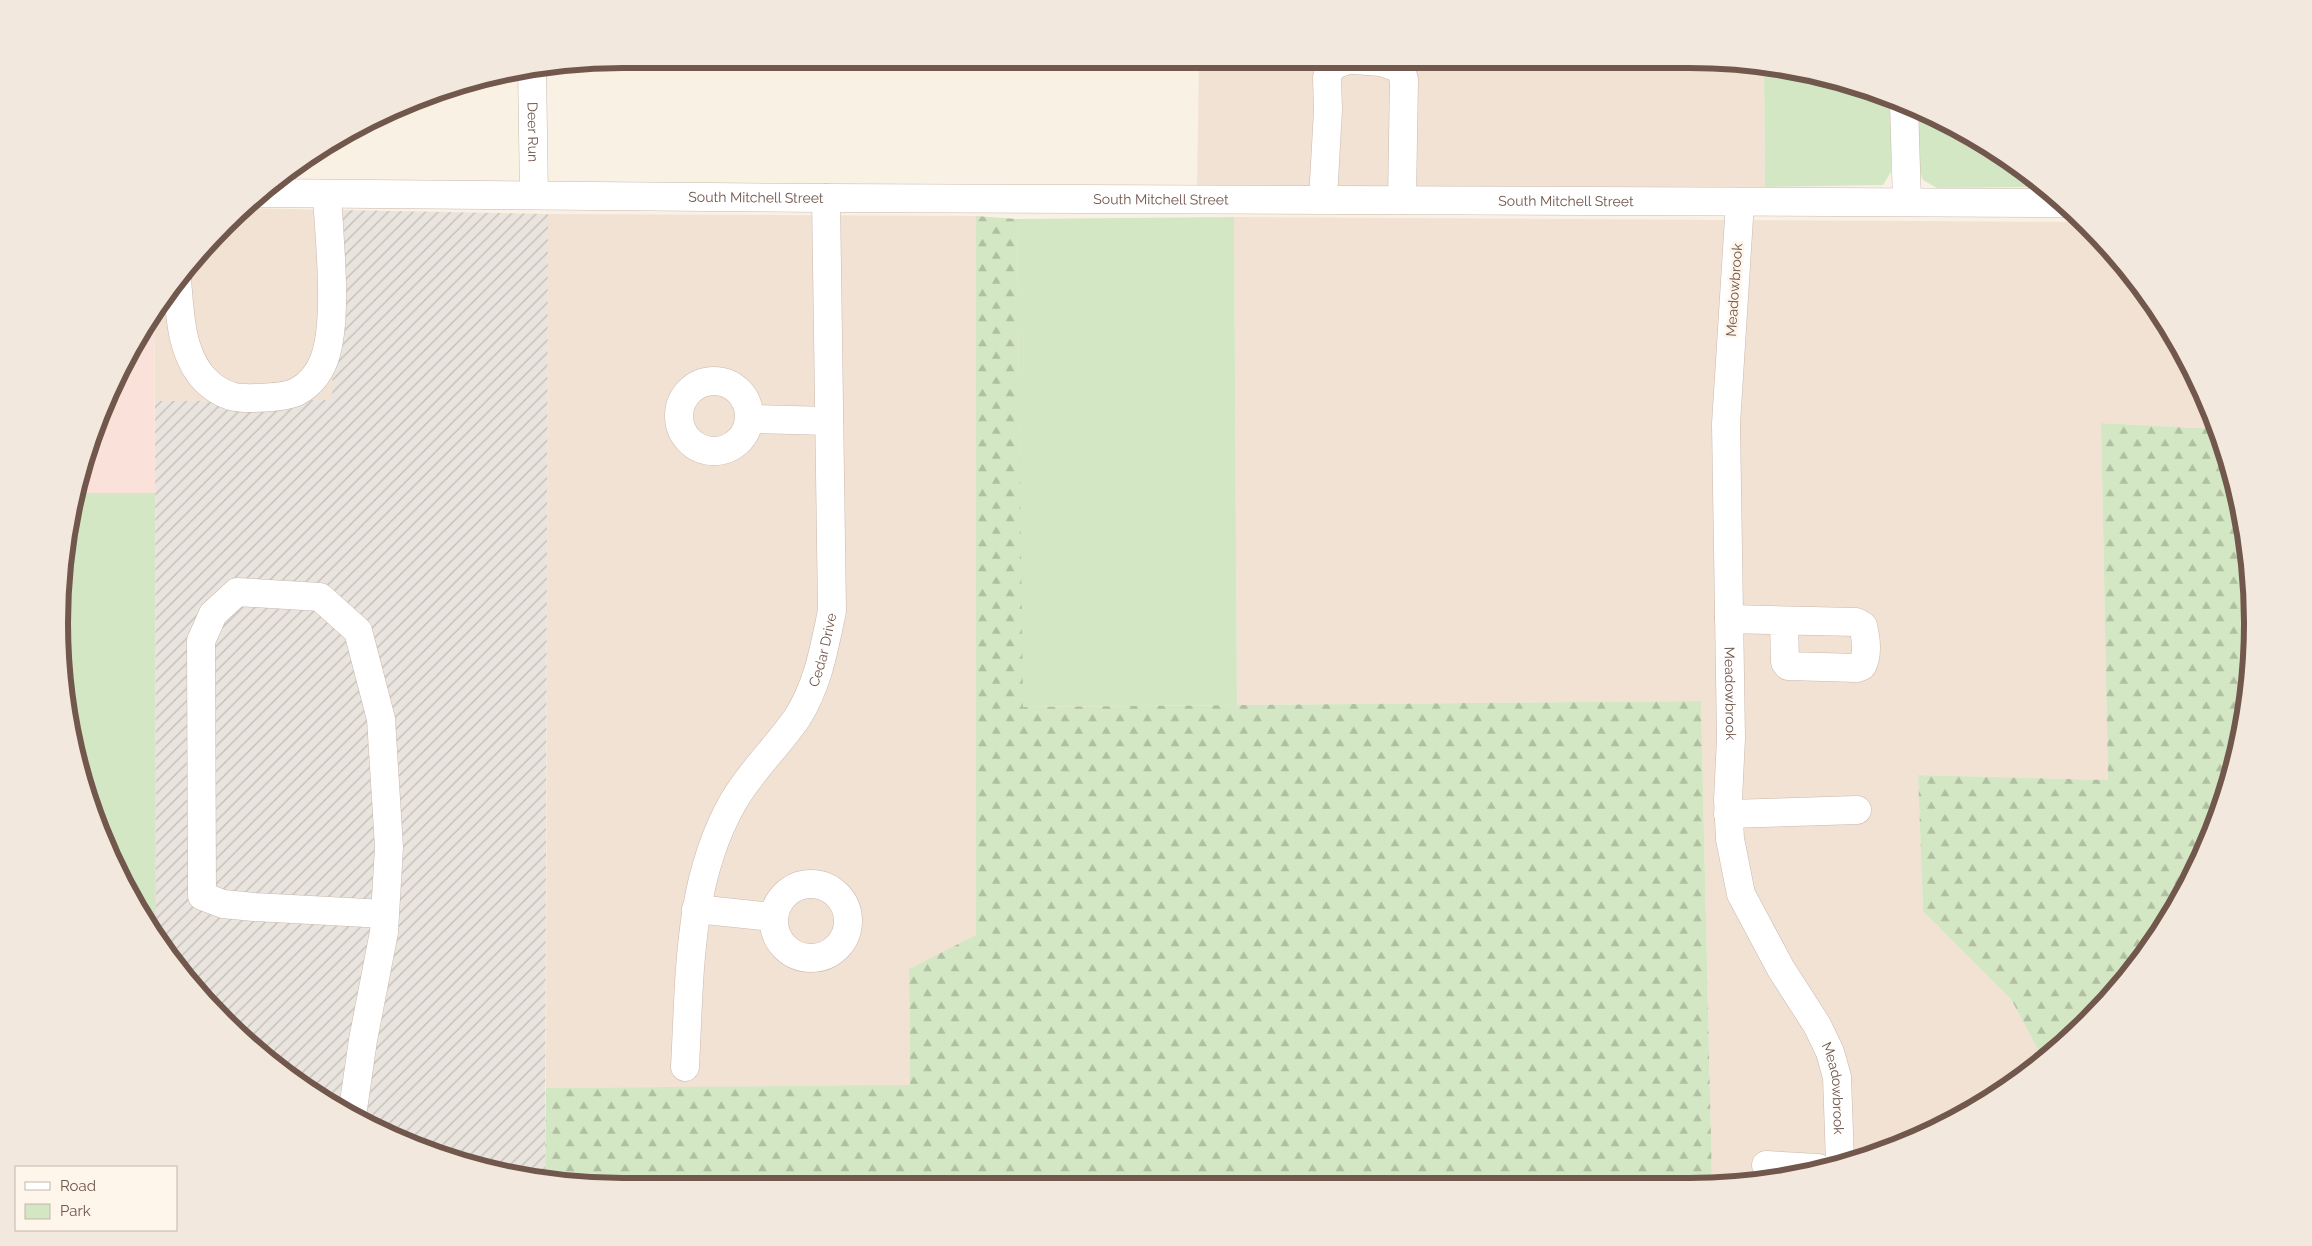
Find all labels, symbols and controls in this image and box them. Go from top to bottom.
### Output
street label: Deer Run [525,102,541,162]
street label: South Mitchell Street [688,189,824,206]
street label: South Mitchell Street [1093,191,1229,208]
street label: South Mitchell Street [1498,193,1634,209]
street label: Meadowbrook [1723,242,1745,337]
street label: Cedar Drive [805,612,839,689]
street label: Meadowbrook [1722,647,1739,741]
street label: Meadowbrook [1818,1039,1847,1135]
legend [15,1166,178,1231]
text: Road [60,1177,96,1195]
text: Park [60,1202,91,1220]

